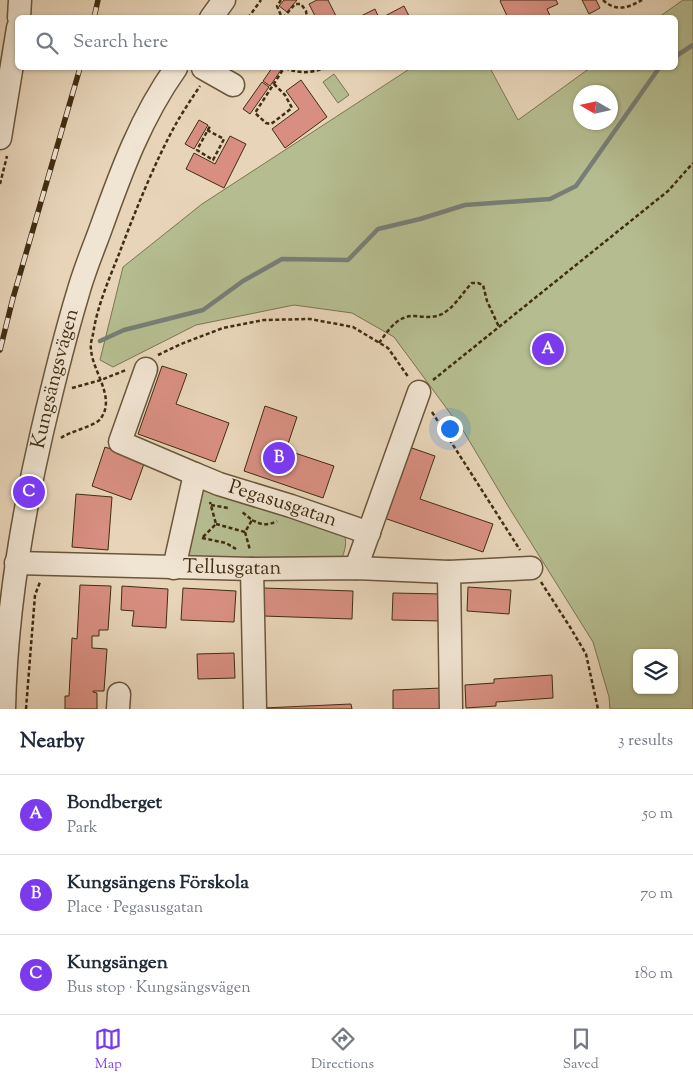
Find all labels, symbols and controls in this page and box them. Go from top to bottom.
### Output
search box [15,15,678,70]
icon: search [33,29,61,57]
text: Search here [73,29,168,56]
north arrow [573,85,618,130]
street label: Kungsängsvägen [24,305,87,452]
pin: A [532,330,564,368]
your location [437,416,463,442]
pin: B [263,439,295,477]
pin: C [13,473,45,511]
street label: Pegasusgatan [225,473,341,535]
street label: Tellusgatan [182,553,282,584]
map controls [633,649,678,694]
button: layers [633,649,678,694]
text: Nearby [20,727,85,757]
text: 3 results [618,730,673,753]
text: Bondberget [67,790,162,817]
text: A [30,803,43,826]
text: 50 m [642,803,673,826]
text: Park [67,817,98,840]
text: Kungsängens Förskola [67,870,249,897]
text: B [31,883,41,906]
text: 70 m [640,883,673,906]
text: Place · Pegasusgatan [67,897,203,920]
text: Kungsängen [67,950,168,977]
text: C [30,963,42,986]
text: 180 m [634,963,673,986]
text: Bus stop · Kungsängsvägen [67,977,251,1000]
tab: Map [94,1025,122,1075]
tab: Directions [311,1025,374,1075]
tab: Saved [563,1025,599,1075]

